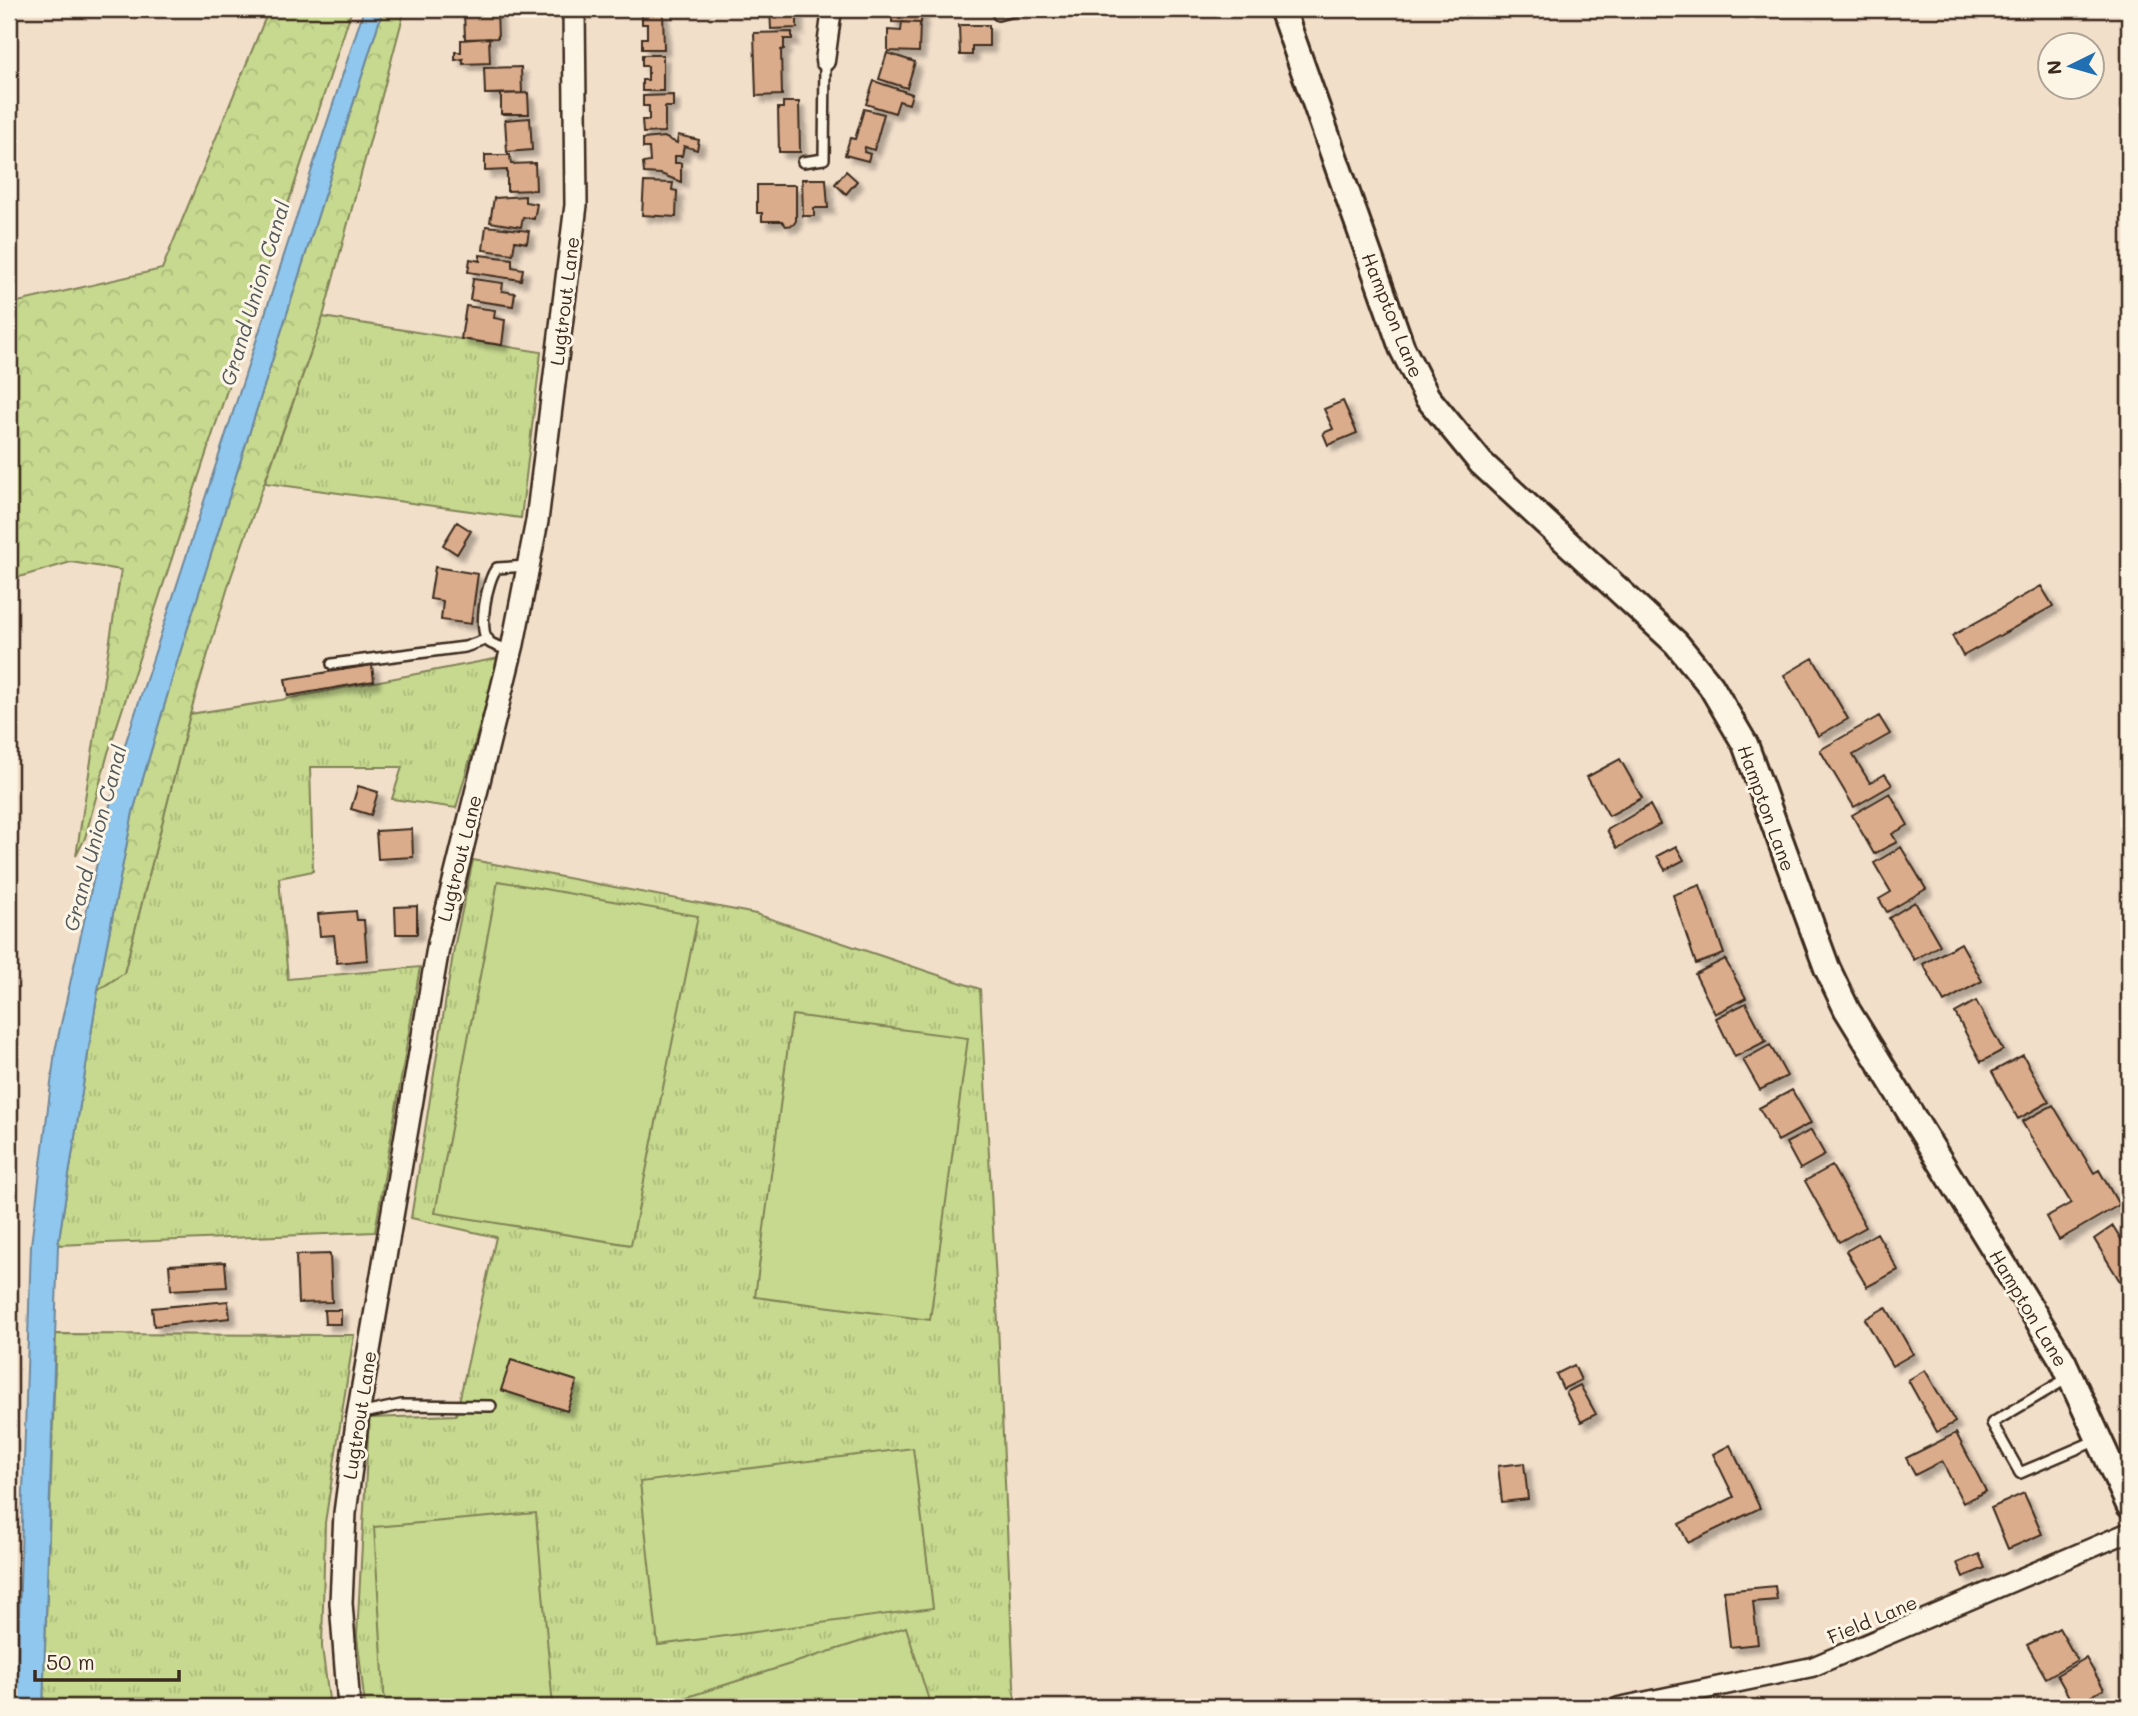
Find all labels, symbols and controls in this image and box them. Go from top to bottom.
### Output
north arrow [2036,32,2106,102]
text: N [2040,59,2067,76]
water label: Grand Union Canal [213,197,295,389]
street label: Lugtrout Lane [544,235,584,367]
street label: Hampton Lane [1357,249,1429,381]
water label: Grand Union Canal [56,741,132,934]
street label: Hampton Lane [1733,741,1801,875]
street label: Lugtrout Lane [431,792,487,924]
street label: Hampton Lane [1984,1245,2074,1371]
street label: Lugtrout Lane [337,1349,381,1481]
street label: Field Lane [1823,1589,1921,1649]
scale bar [35,1639,178,1683]
text: 50 m [46,1648,95,1675]

